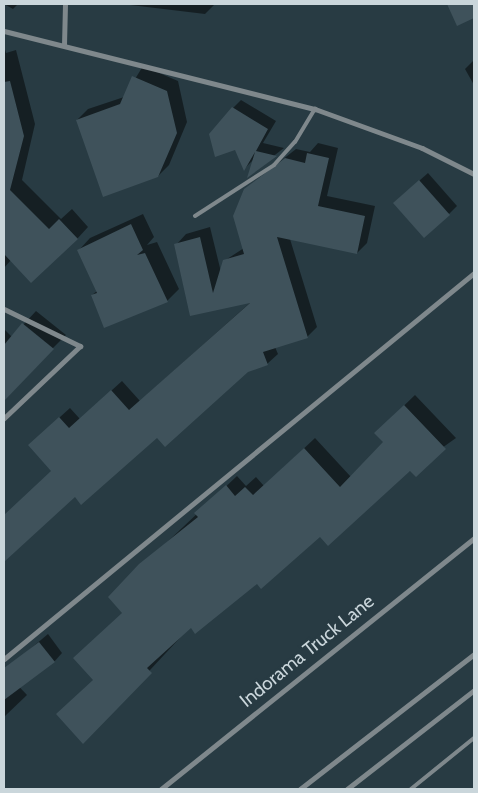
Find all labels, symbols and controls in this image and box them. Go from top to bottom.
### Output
street label: Indorama Truck Lane [235,590,379,712]

